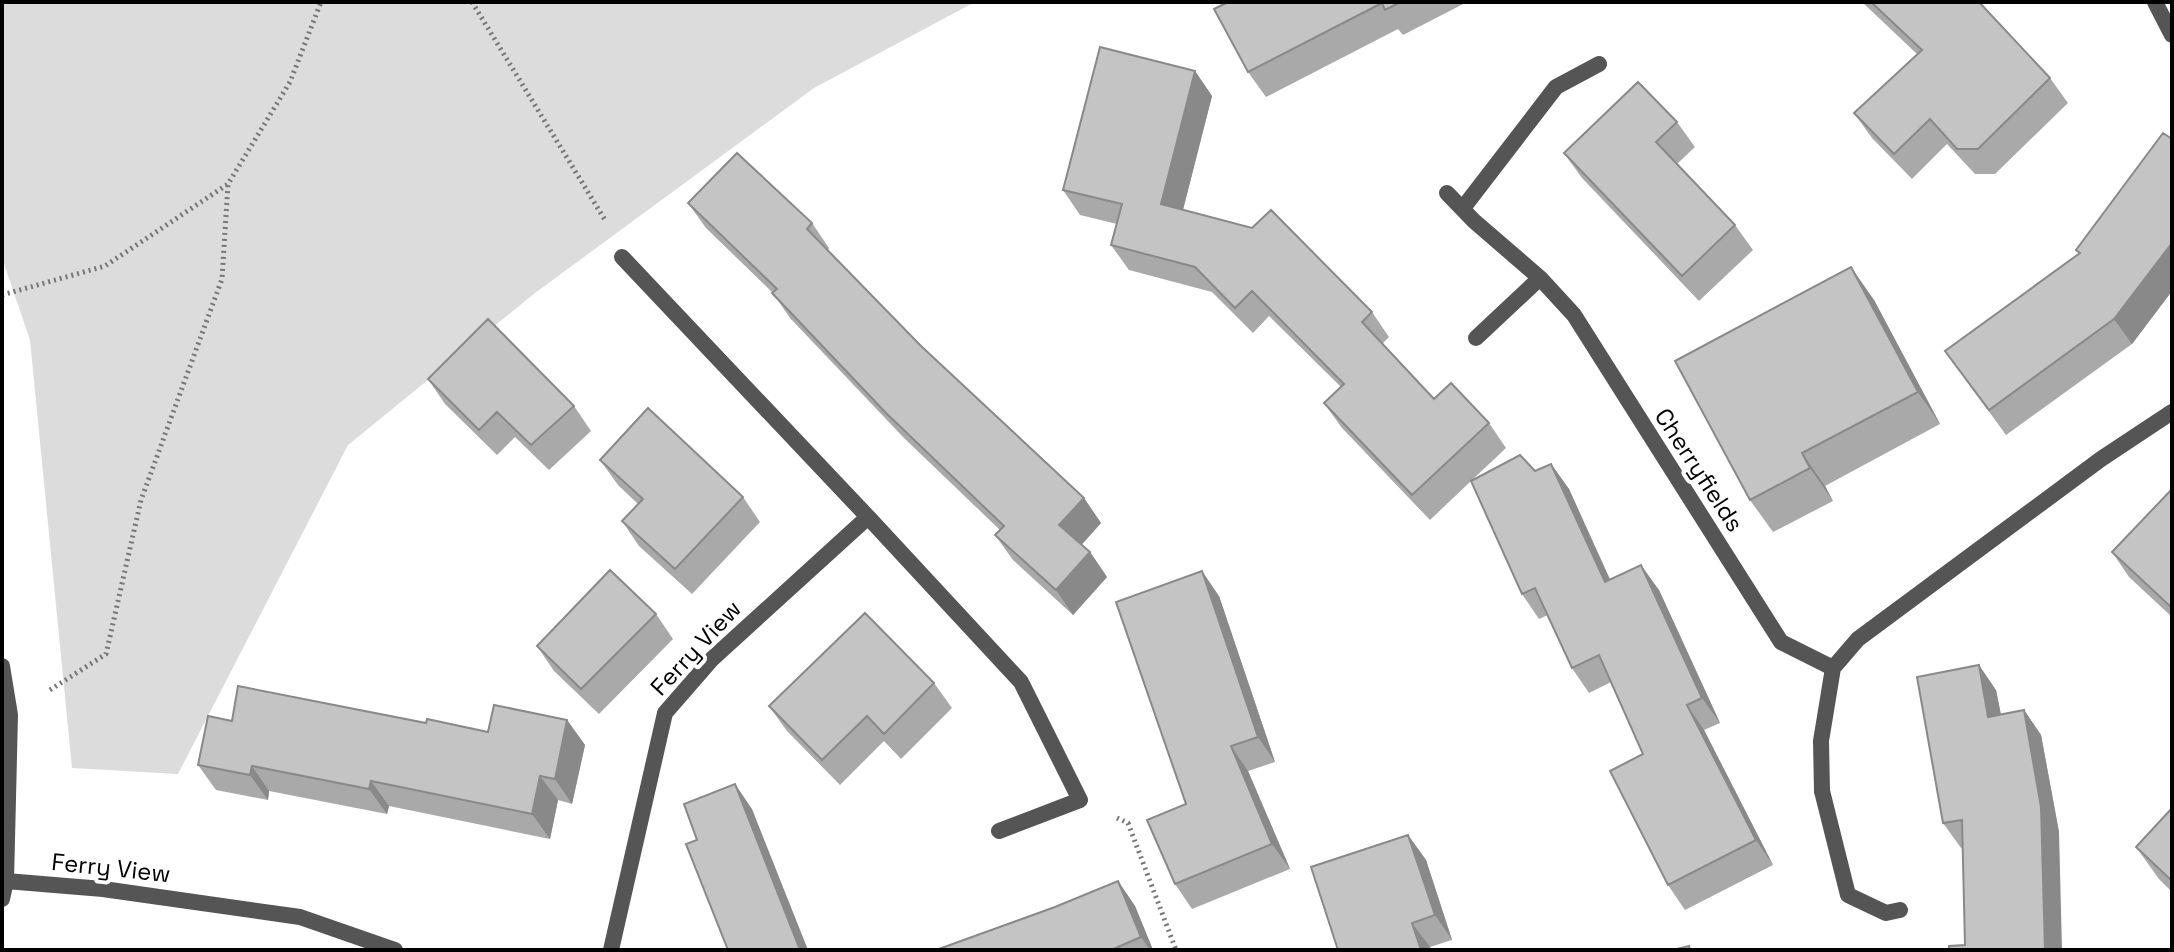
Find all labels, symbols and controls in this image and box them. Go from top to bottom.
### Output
street label: Cherryfields [1648,402,1751,537]
street label: Ferry View [644,593,748,702]
street label: Ferry View [50,846,172,889]

